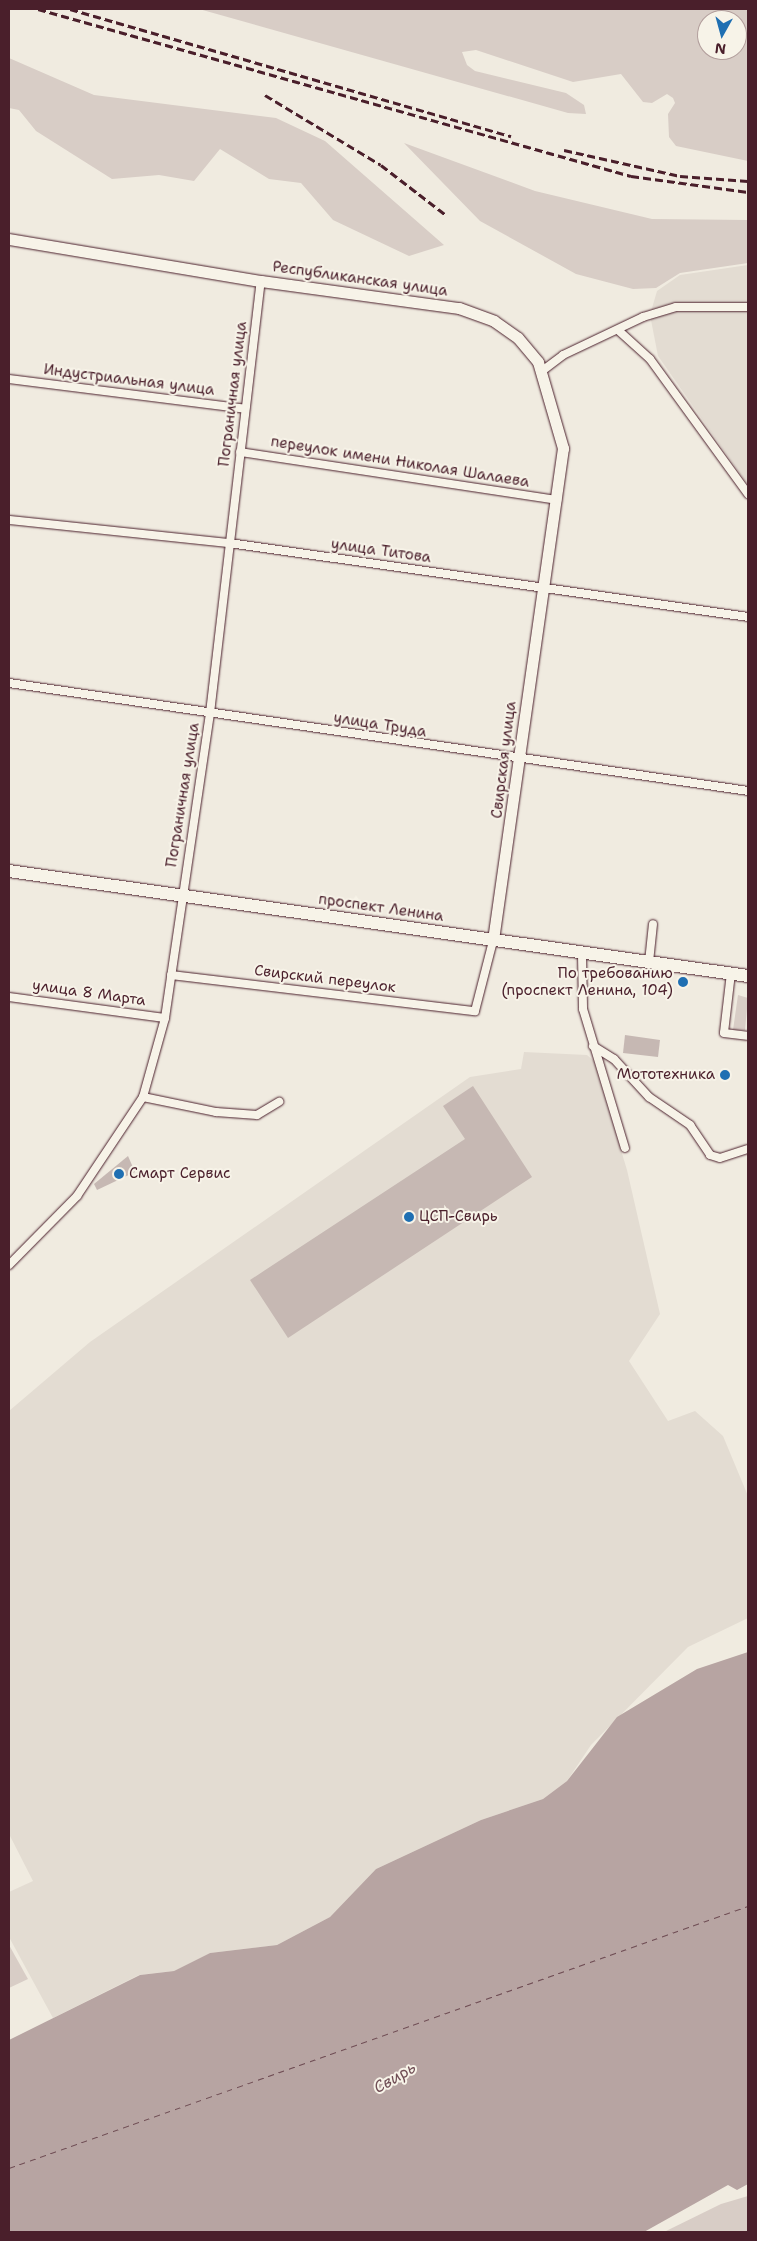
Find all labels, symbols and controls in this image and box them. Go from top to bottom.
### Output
north arrow [697,10,747,60]
text: N [714,39,727,59]
street label: Республиканская улица [271,258,449,300]
street label: Пограничная улица [215,320,251,468]
street label: Индустриальная улица [43,361,215,399]
street label: переулок имени Николая Шалаева [269,433,531,491]
street label: улица Титова [330,535,432,567]
street label: Свирская улица [488,700,520,820]
street label: улица Труда [332,709,428,741]
street label: Пограничная улица [163,721,203,869]
street label: проспект Ленина [317,890,445,926]
street label: Свирский переулок [253,961,397,997]
place label: По требованию (проспект Ленина, 104) [501,964,673,999]
street label: улица 8 Марта [31,976,147,1010]
marker: По требованию (проспект Ленина, 104) [677,976,689,988]
place label: Мототехника [617,1066,715,1084]
marker: Мототехника [719,1069,731,1081]
place label: Смарт Сервис [129,1165,231,1183]
marker: Смарт Сервис [113,1168,125,1180]
place label: ЦСП-Свирь [419,1208,498,1226]
marker: ЦСП-Свирь [403,1211,415,1223]
water label: Свирь [370,2058,420,2098]

